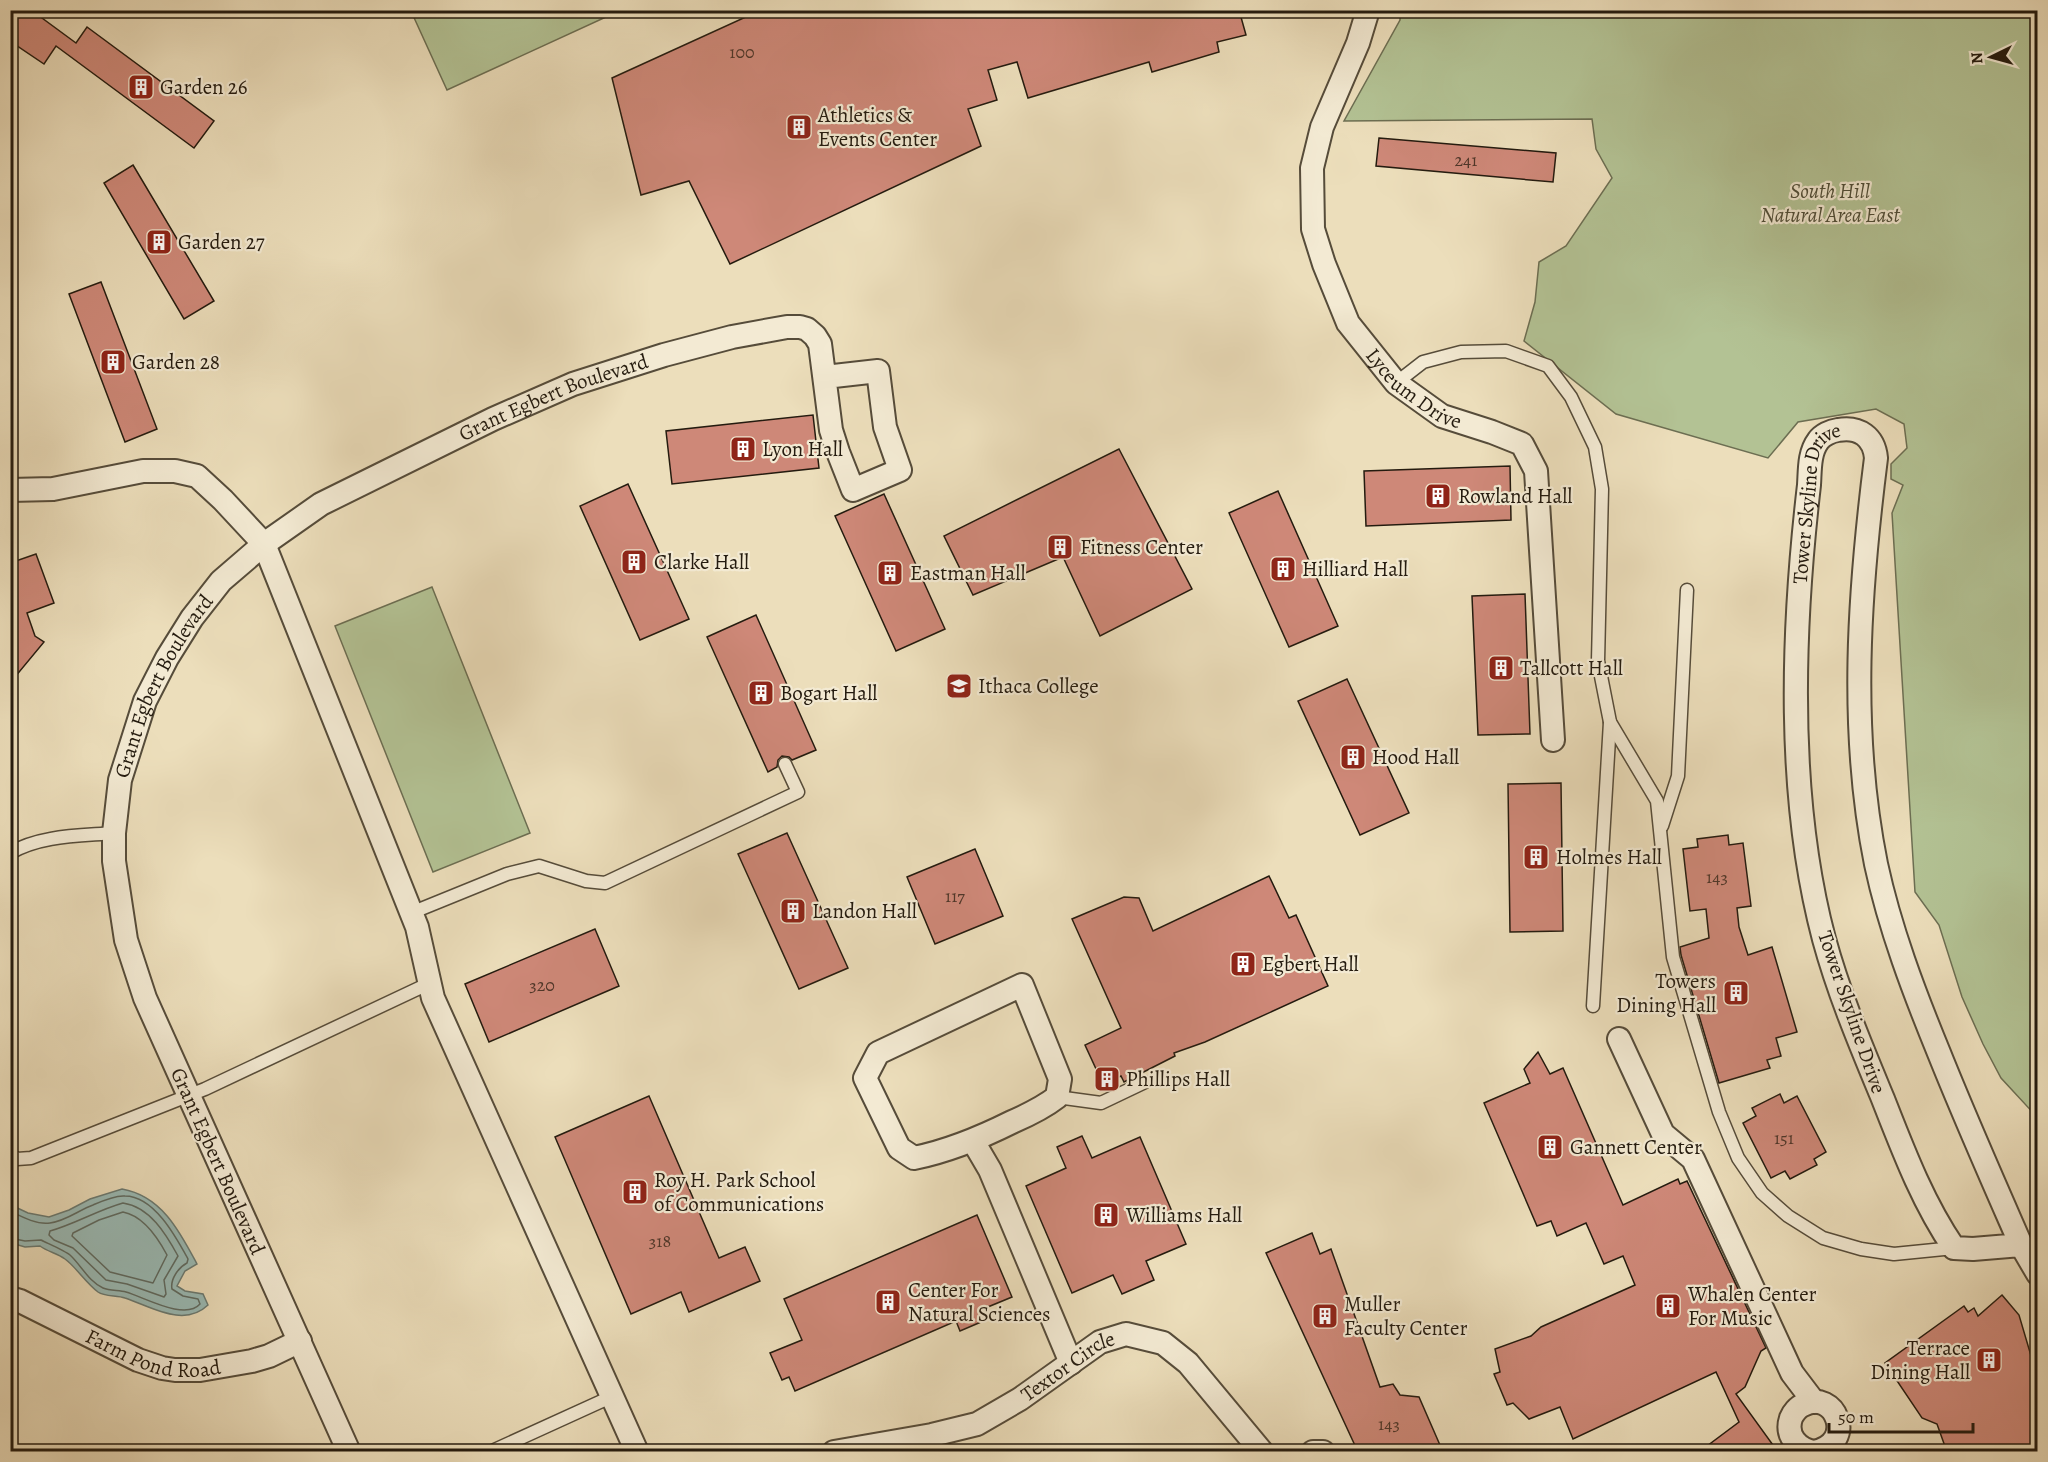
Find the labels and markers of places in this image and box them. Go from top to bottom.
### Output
building icon: Garden 26 [126,72,156,102]
place label: Garden 26 [160,73,248,101]
place label: Athletics & Events Center [817,101,937,153]
building icon: Athletics & Events Center [784,112,814,142]
building icon: Garden 27 [144,227,174,257]
place label: Garden 27 [178,228,265,256]
building icon: Garden 28 [98,347,128,377]
place label: Garden 28 [132,348,220,376]
building icon: Lyon Hall [728,434,758,464]
place label: Lyon Hall [762,435,843,463]
building icon: Rowland Hall [1423,481,1453,511]
place label: Rowland Hall [1458,482,1572,510]
building icon: Fitness Center [1045,532,1075,562]
place label: Fitness Center [1080,533,1203,561]
building icon: Clarke Hall [619,547,649,577]
place label: Clarke Hall [654,548,749,576]
building icon: Hilliard Hall [1268,554,1298,584]
place label: Hilliard Hall [1302,555,1408,583]
building icon: Eastman Hall [875,558,905,588]
place label: Eastman Hall [910,559,1026,587]
building icon: Tallcott Hall [1486,653,1516,683]
place label: Tallcott Hall [1520,654,1623,682]
school or university icon: Ithaca College [944,671,974,701]
place label: Ithaca College [978,672,1099,700]
building icon: Bogart Hall [746,678,776,708]
place label: Bogart Hall [780,679,877,707]
building icon: Hood Hall [1338,742,1368,772]
place label: Hood Hall [1372,743,1459,771]
building icon: Holmes Hall [1521,842,1551,872]
place label: Holmes Hall [1556,843,1662,871]
building icon: Landon Hall [778,896,808,926]
place label: Landon Hall [812,897,917,925]
building icon: Egbert Hall [1228,949,1258,979]
place label: Egbert Hall [1262,950,1359,978]
place label: Towers Dining Hall [1616,967,1716,1019]
building icon: Towers Dining Hall [1721,978,1751,1008]
building icon: Phillips Hall [1092,1064,1122,1094]
place label: Phillips Hall [1126,1065,1230,1093]
building icon: Gannett Center [1535,1132,1565,1162]
place label: Gannett Center [1570,1133,1702,1161]
place label: Roy H. Park School of Communications [654,1166,824,1218]
building icon: Roy H. Park School of Communications [620,1177,650,1207]
building icon: Williams Hall [1091,1200,1121,1230]
place label: Williams Hall [1125,1201,1242,1229]
place label: Center For Natural Sciences [908,1276,1051,1328]
place label: Whalen Center For Music [1687,1280,1817,1332]
building icon: Center For Natural Sciences [873,1287,903,1317]
place label: Muller Faculty Center [1344,1290,1468,1342]
building icon: Whalen Center For Music [1653,1291,1683,1321]
building icon: Muller Faculty Center [1310,1301,1340,1331]
place label: Terrace Dining Hall [1870,1334,1970,1386]
building icon: Terrace Dining Hall [1974,1345,2004,1375]

